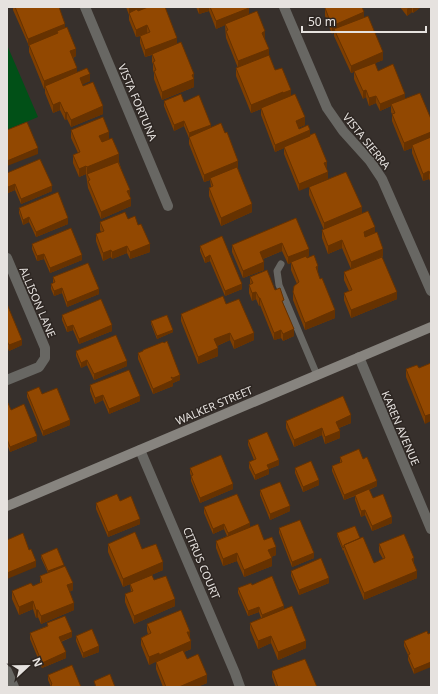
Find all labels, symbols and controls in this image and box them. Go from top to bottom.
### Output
scale bar [302,8,426,34]
text: 50 m [308,13,336,30]
street label: VISTA FORTUNA [115,61,161,144]
street label: VISTA SIERRA [340,110,395,173]
street label: ALLISON LANE [16,264,60,340]
street label: WALKER STREET [173,382,255,428]
street label: KAREN AVENUE [378,388,424,468]
street label: CITRUS COURT [180,525,224,601]
north arrow [8,646,48,686]
text: N [29,655,46,669]

